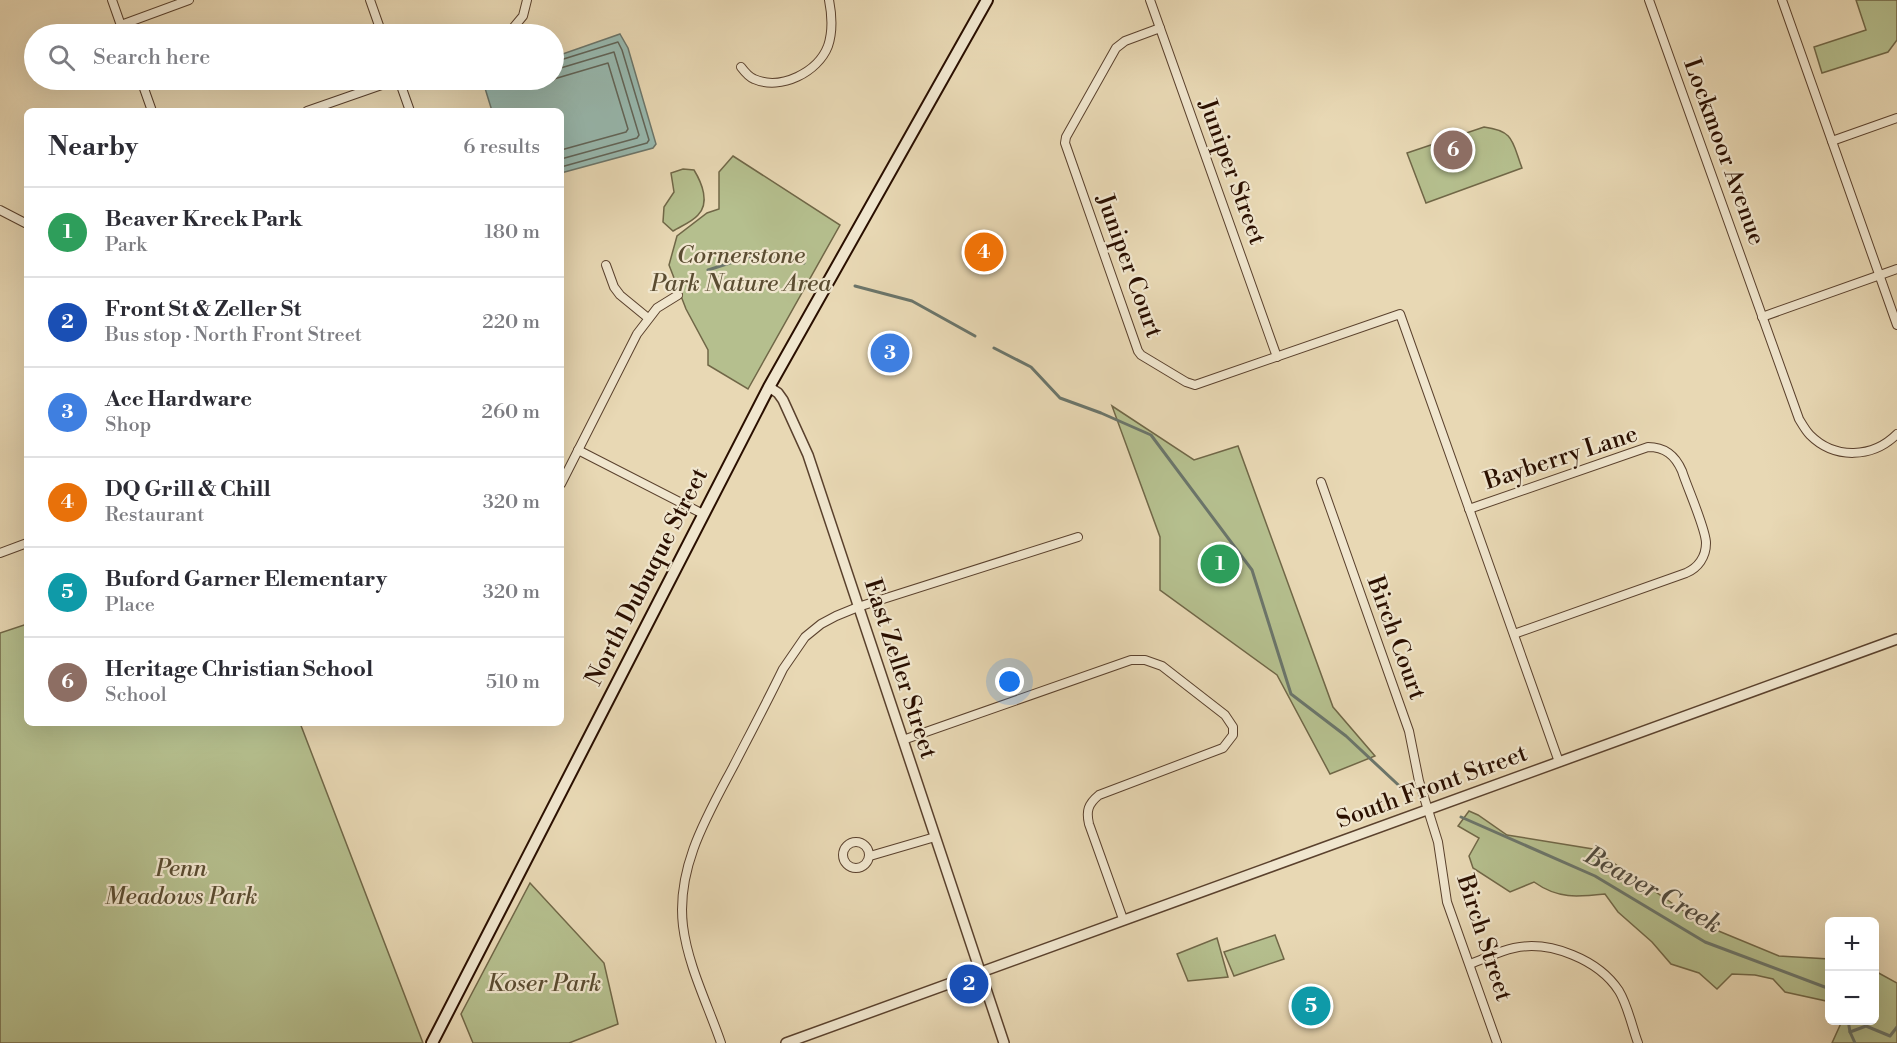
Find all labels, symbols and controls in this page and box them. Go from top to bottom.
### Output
search box [24,24,564,90]
icon: search [45,41,78,74]
text: Search here [93,44,210,71]
street label: Lockmoor Avenue [1676,55,1772,249]
street label: Juniper Street [1191,94,1272,249]
pin: 6 [1434,128,1472,172]
text: Nearby [48,131,138,163]
text: 6 results [463,135,540,160]
street label: Juniper Court [1089,189,1169,342]
text: Beaver Kreek Park [105,206,302,233]
text: 1 [63,220,72,245]
text: 180 m [485,220,540,245]
pin: 4 [964,230,1004,274]
text: Park [105,233,147,258]
park label: Cornerstone Park Nature Area [650,241,832,299]
text: Front St & Zeller St [105,296,301,323]
text: 2 [61,310,74,335]
text: 220 m [482,310,540,335]
text: Bus stop · North Front Street [105,323,362,348]
pin: 3 [870,330,910,376]
text: Ace Hardware [105,386,252,413]
text: 3 [61,400,74,425]
text: 260 m [482,400,540,425]
text: Shop [105,413,151,438]
street label: Bayberry Lane [1480,419,1641,497]
street label: North Dubuque Street [579,463,715,691]
text: DQ Grill & Chill [105,476,271,503]
text: 4 [61,490,74,515]
text: 320 m [483,490,540,515]
text: Restaurant [105,503,204,528]
pin: 1 [1200,542,1240,586]
text: Buford Garner Elementary [105,566,387,593]
street label: Birch Court [1359,571,1432,704]
street label: East Zeller Street [857,575,943,763]
text: 5 [61,580,74,605]
text: 320 m [483,580,540,605]
text: Place [105,593,155,618]
text: Heritage Christian School [105,656,373,683]
your location [995,667,1024,696]
text: 6 [61,670,74,695]
text: 510 m [486,670,540,695]
text: School [105,683,167,708]
street label: South Front Street [1332,738,1532,835]
water label: Beaver Creek [1578,839,1727,941]
park label: Penn Meadows Park [104,854,258,912]
street label: Birch Street [1449,870,1519,1006]
map controls [1825,917,1879,1025]
button: + [1825,917,1879,971]
pin: 2 [950,962,988,1006]
park label: Koser Park [487,969,601,999]
button: − [1825,971,1879,1025]
pin: 5 [1292,984,1330,1028]

